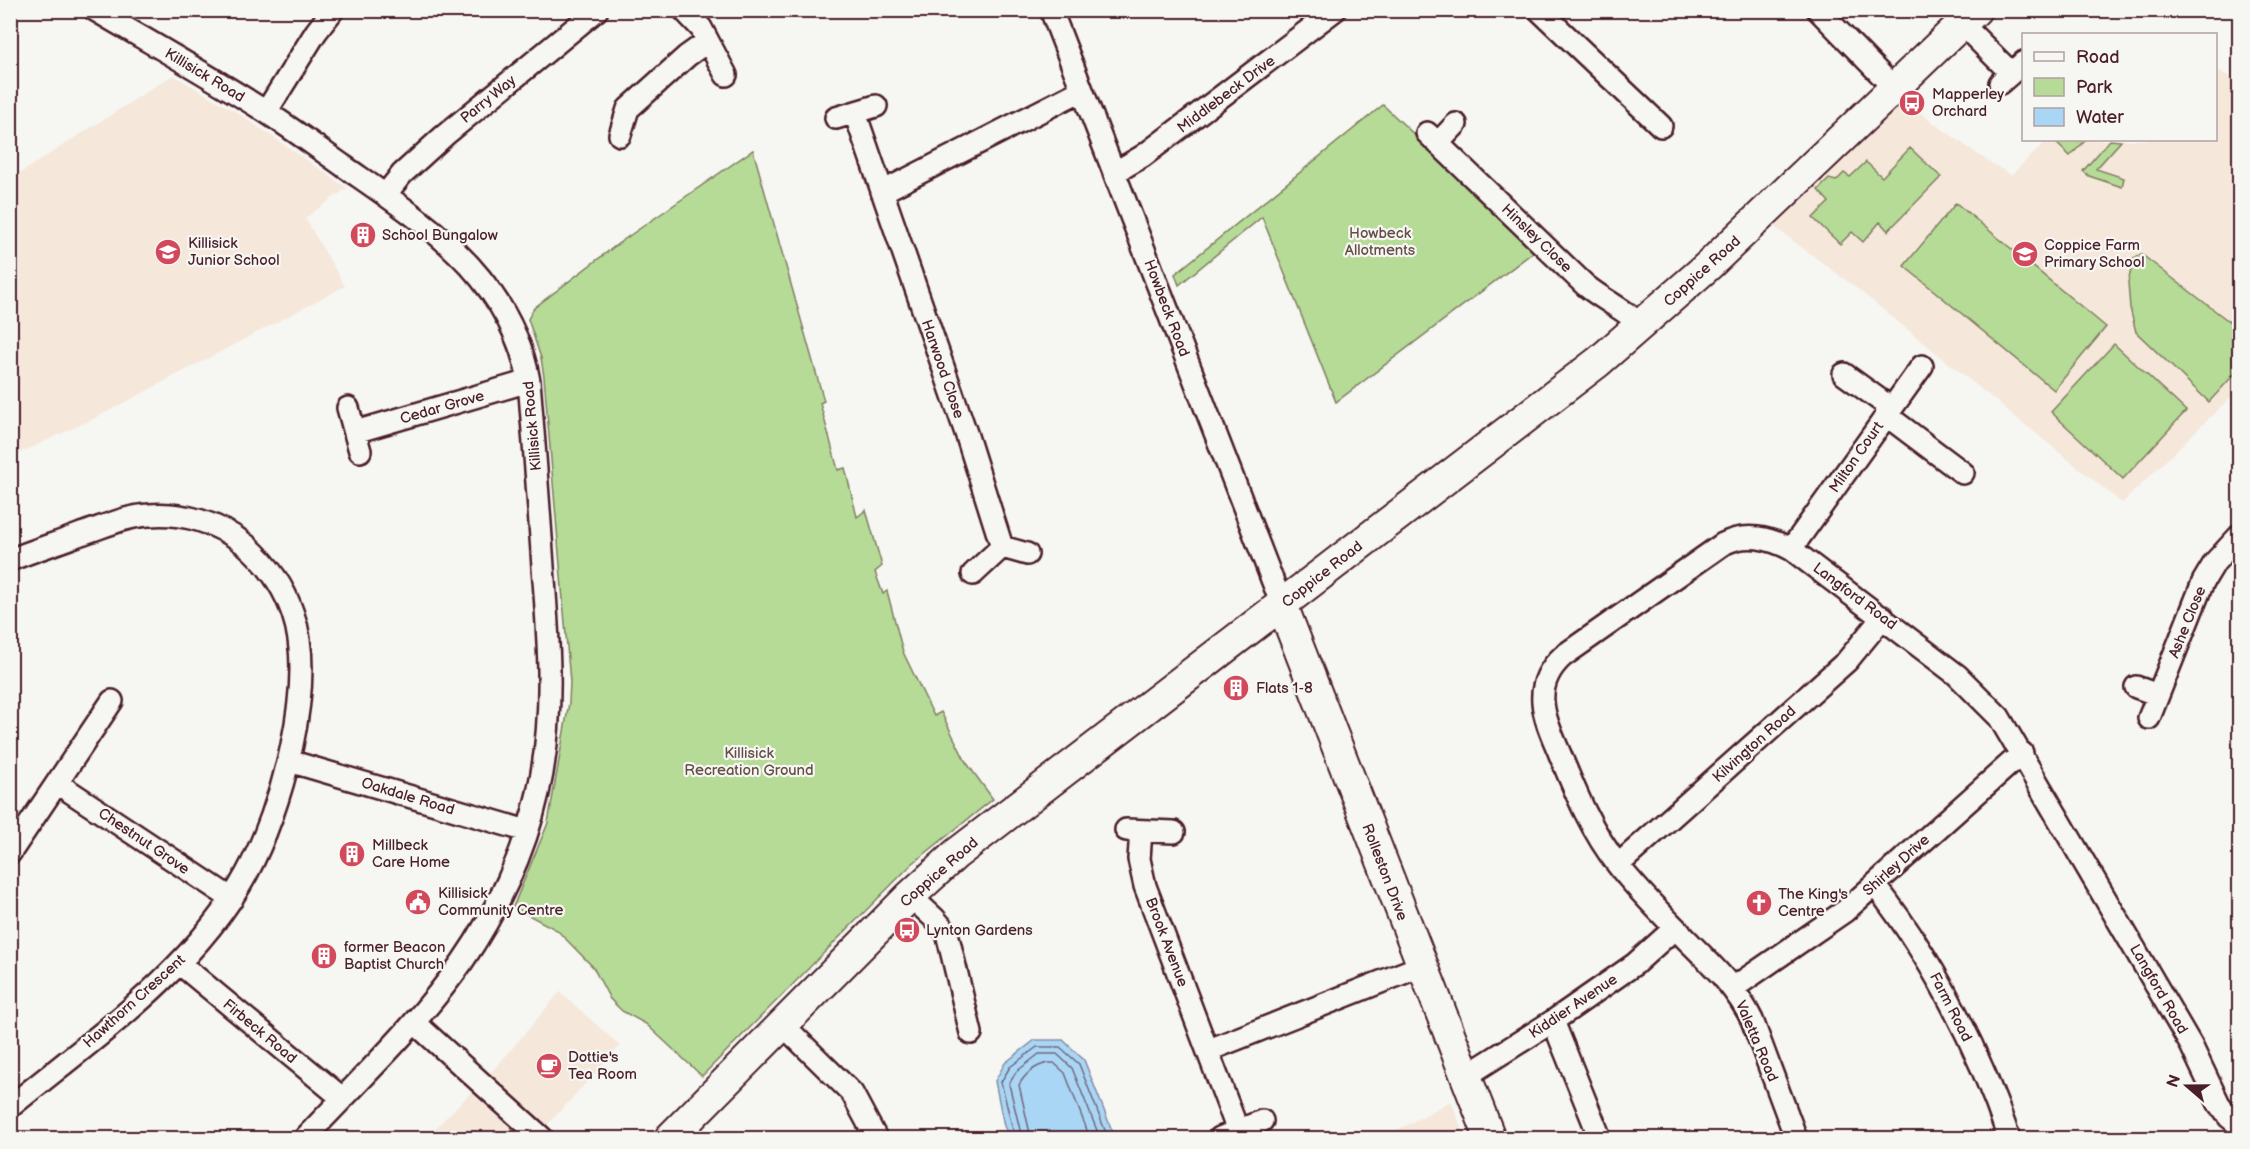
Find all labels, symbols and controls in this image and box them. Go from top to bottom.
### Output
legend [2022,33,2217,141]
street label: Killisick Road [161,44,248,107]
text: Road [2076,47,2120,68]
street label: Middlebeck Drive [1174,51,1279,137]
street label: Parry Way [457,71,520,128]
text: Park [2076,77,2112,98]
place label: Mapperley Orchard [1932,85,2004,121]
bus stop icon: Mapperley Orchard [1897,88,1927,118]
text: Water [2076,107,2124,128]
street label: Hinsley Close [1497,200,1576,277]
building icon: School Bungalow [348,220,378,250]
park label: Howbeck Allotments [1345,224,1416,260]
place label: School Bungalow [382,226,498,245]
street label: Coppice Road [1660,232,1745,311]
place label: Killisick Junior School [188,234,280,270]
place label: Coppice Farm Primary School [2044,236,2145,272]
school or university icon: Killisick Junior School [153,237,183,267]
school or university icon: Coppice Farm Primary School [2010,239,2040,269]
street label: Howbeck Road [1139,257,1194,359]
street label: Harwood Close [917,317,968,421]
street label: Killisick Road [519,380,546,472]
street label: Cedar Grove [398,386,487,429]
street label: Milton Court [1825,418,1888,497]
street label: Coppice Road [1278,537,1366,612]
street label: Langford Road [1809,559,1901,634]
street label: Ashe Close [2164,583,2211,661]
building icon: Flats 1-8 [1221,673,1251,703]
place label: Flats 1-8 [1256,679,1313,698]
street label: Kilvington Road [1709,702,1800,787]
park label: Killisick Recreation Ground [684,744,814,780]
street label: Oakdale Road [359,773,457,820]
street label: Chestnut Grove [94,804,193,879]
street label: Rolleston Drive [1357,821,1412,924]
street label: Shirley Drive [1859,830,1934,900]
street label: Coppice Road [896,833,982,911]
place label: Millbeck Care Home [372,836,450,872]
building icon: Millbeck Care Home [337,839,367,869]
place label: Killisick Community Centre [438,884,563,920]
place label: The King's Centre [1778,885,1849,921]
public building icon: Killisick Community Centre [403,887,433,917]
church icon: The King's Centre [1744,888,1774,918]
street label: Brook Avenue [1141,895,1192,990]
bus stop icon: Lynton Gardens [892,915,922,945]
place label: Lynton Gardens [926,921,1033,940]
place label: former Beacon Baptist Church [344,938,445,974]
building icon: former Beacon Baptist Church [309,941,339,971]
street label: Langford Road [2125,941,2192,1037]
street label: Hawthorn Crescent [79,950,190,1052]
street label: Farm Road [1925,969,1976,1045]
street label: Kiddier Avenue [1525,970,1621,1043]
street label: Firbeck Road [219,995,301,1068]
street label: Valetta Road [1731,998,1782,1085]
place label: Dottie's Tea Room [568,1048,637,1084]
cafe icon: Dottie's Tea Room [534,1051,564,1081]
north arrow [2157,1056,2217,1116]
text: N [2163,1072,2185,1090]

